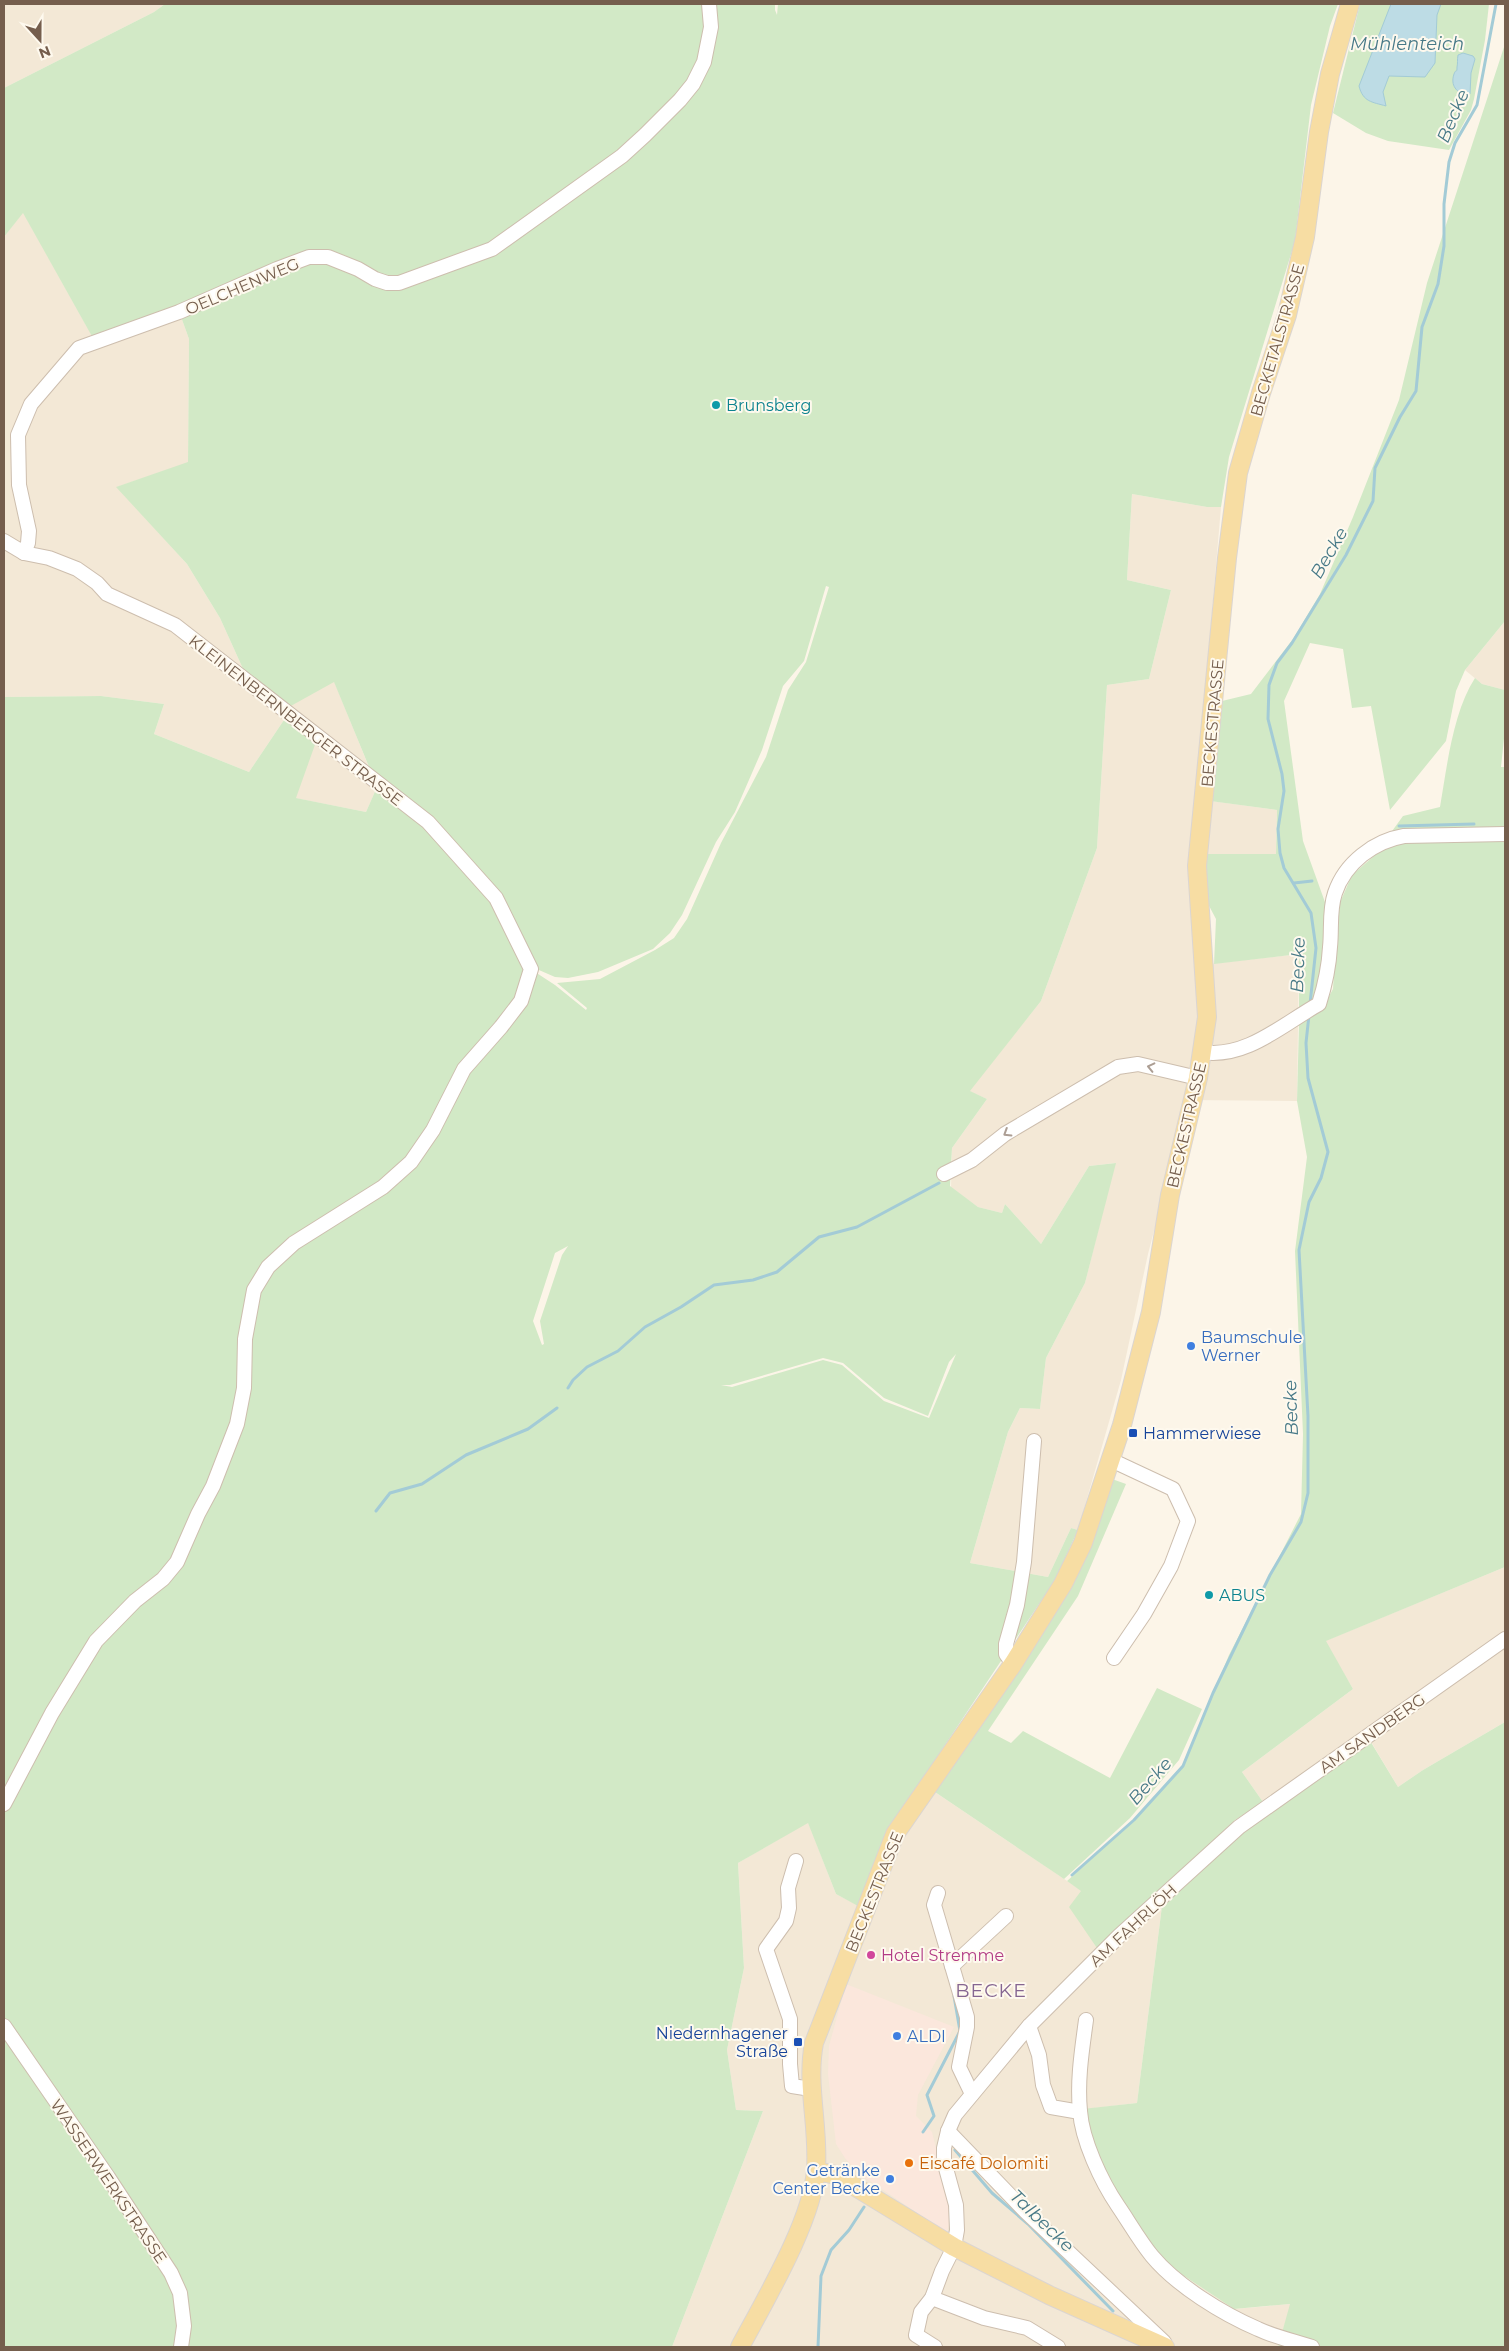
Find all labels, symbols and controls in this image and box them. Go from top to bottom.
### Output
north arrow [15,15,65,65]
water label: Mühlenteich [1350,33,1464,55]
text: N [36,42,53,63]
water label: Becke [1432,86,1474,146]
street label: OELCHENWEG [182,254,302,319]
street label: BECKETALSTRASSE [1247,262,1308,419]
place label: Brunsberg [726,396,812,415]
marker: Brunsberg [710,399,722,411]
water label: Becke [1306,523,1352,583]
street label: KLEINENBERNBERGER STRASSE [185,631,406,810]
street label: BECKESTRASSE [1197,658,1228,788]
water label: Becke [1286,937,1310,993]
street label: BECKESTRASSE [1163,1060,1210,1190]
one-way arrow [1146,1062,1155,1073]
one-way arrow [1003,1127,1012,1137]
place label: Baumschule Werner [1201,1328,1302,1365]
marker: Baumschule Werner [1185,1340,1197,1352]
water label: Becke [1279,1380,1303,1436]
place label: Hammerwiese [1143,1424,1261,1443]
marker: Hammerwiese [1127,1427,1139,1439]
place label: ABUS [1219,1586,1265,1605]
marker: ABUS [1203,1589,1215,1601]
street label: AM SANDBERG [1316,1690,1429,1777]
water label: Becke [1123,1753,1177,1809]
street label: BECKESTRASSE [842,1829,907,1955]
street label: AM FAHRLÖH [1085,1879,1181,1971]
place label: Hotel Stremme [881,1946,1004,1965]
marker: Hotel Stremme [865,1949,877,1961]
district label: BECKE [955,1979,1027,2002]
place label: Niedernhagener Straße [656,2024,788,2061]
place label: ALDI [907,2027,946,2046]
marker: ALDI [891,2030,903,2042]
marker: Niedernhagener Straße [792,2036,804,2048]
street label: WASSERWERKSTRASSE [47,2096,171,2267]
place label: Eiscafé Dolomiti [919,2154,1049,2173]
marker: Eiscafé Dolomiti [903,2157,915,2169]
place label: Getränke Center Becke [773,2161,880,2198]
marker: Getränke Center Becke [884,2173,896,2185]
water label: Talbecke [1005,2185,1079,2257]

